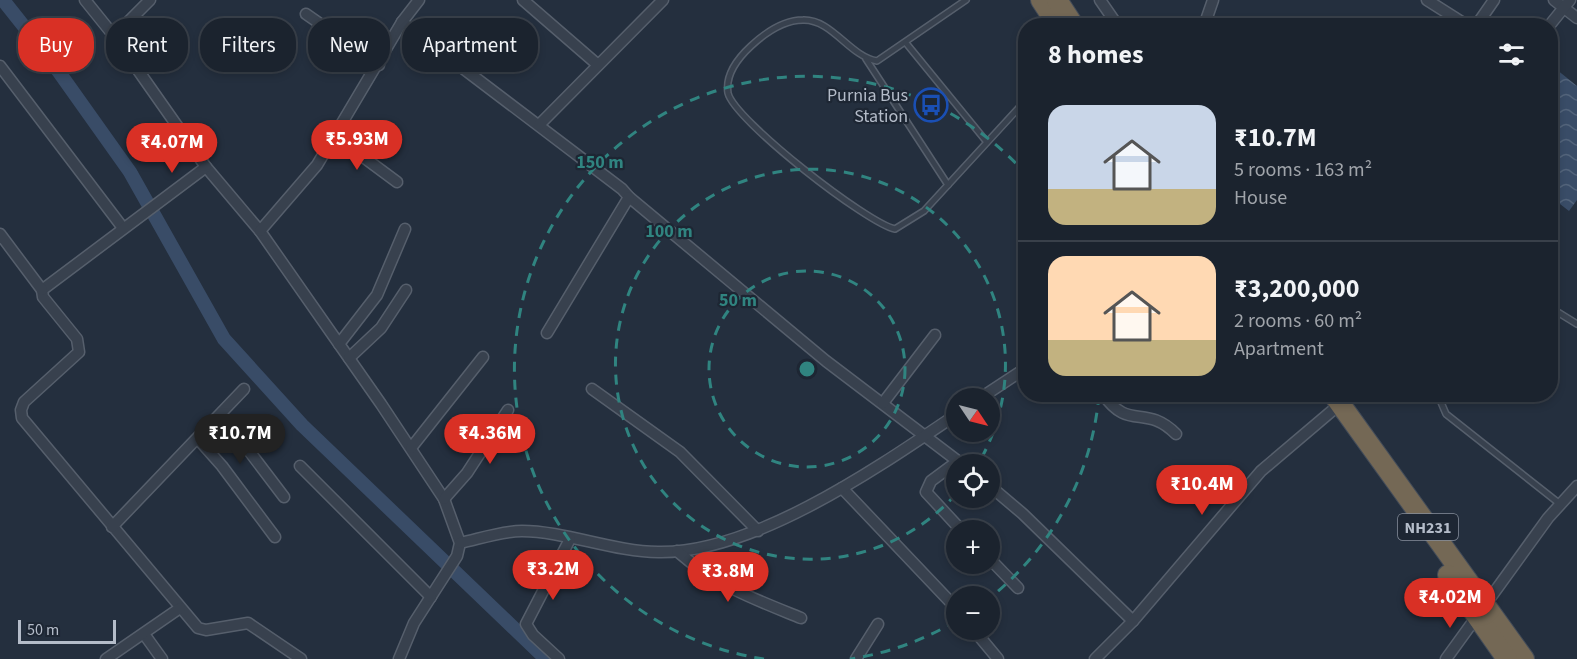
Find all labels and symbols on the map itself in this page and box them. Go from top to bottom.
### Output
place label: Purnia Bus Station [827,83,908,129]
bus stop icon: Purnia Bus Station [913,87,949,123]
pin: ₹5.93M [308,120,406,171]
pin: ₹4.07M [123,123,221,174]
text: 150 m [576,150,624,175]
text: 100 m [645,219,693,244]
text: 50 m [719,288,757,313]
centre of rings [797,359,817,379]
north arrow [946,388,1000,442]
pin: ₹10.7M [191,414,289,465]
pin: ₹4.36M [441,414,539,465]
pin: ₹10.4M [1153,465,1251,516]
road number: NH231 [1398,514,1458,540]
pin: ₹3.2M [511,550,595,601]
pin: ₹3.8M [686,552,770,603]
pin: ₹4.02M [1401,578,1499,629]
scale bar [18,617,116,644]

